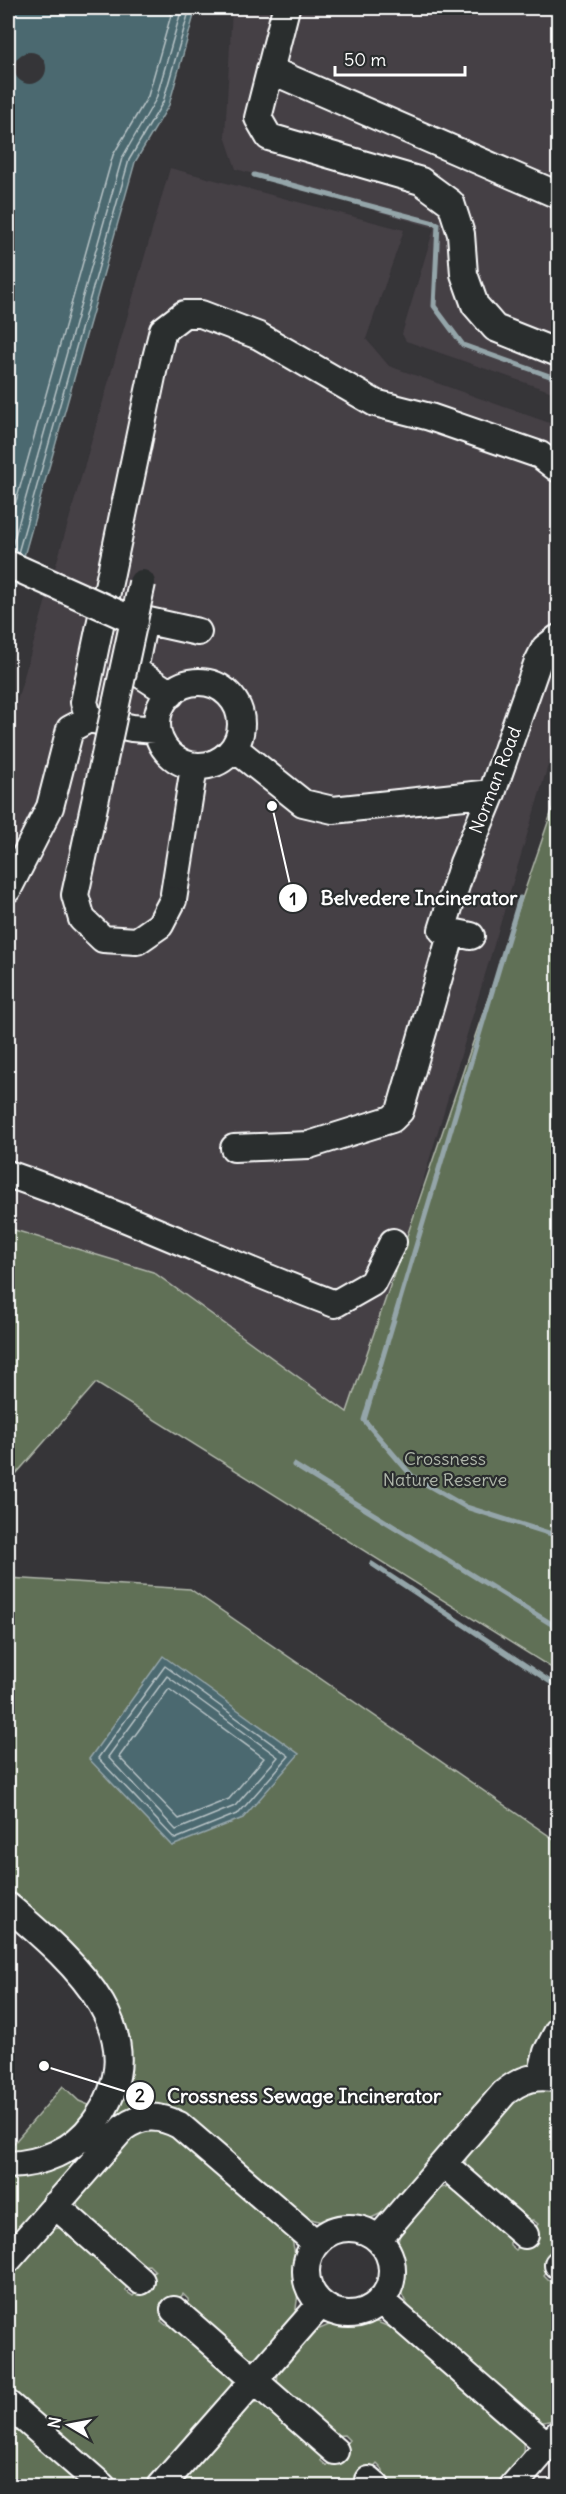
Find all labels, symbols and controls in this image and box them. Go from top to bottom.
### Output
scale bar [335,39,466,77]
text: 50 m [344,48,386,71]
street label: Norman Road [464,723,526,837]
callout: Belvedere Incinerator [278,879,529,917]
text: Belvedere Incinerator [320,885,518,910]
text: 1 [289,887,297,910]
park label: Crossness Nature Reserve [383,1447,507,1491]
callout: Crossness Sewage Incinerator [125,2077,453,2115]
text: Crossness Sewage Incinerator [167,2083,442,2108]
text: 2 [135,2084,145,2107]
north arrow [39,2395,99,2455]
text: N [43,2415,65,2430]

